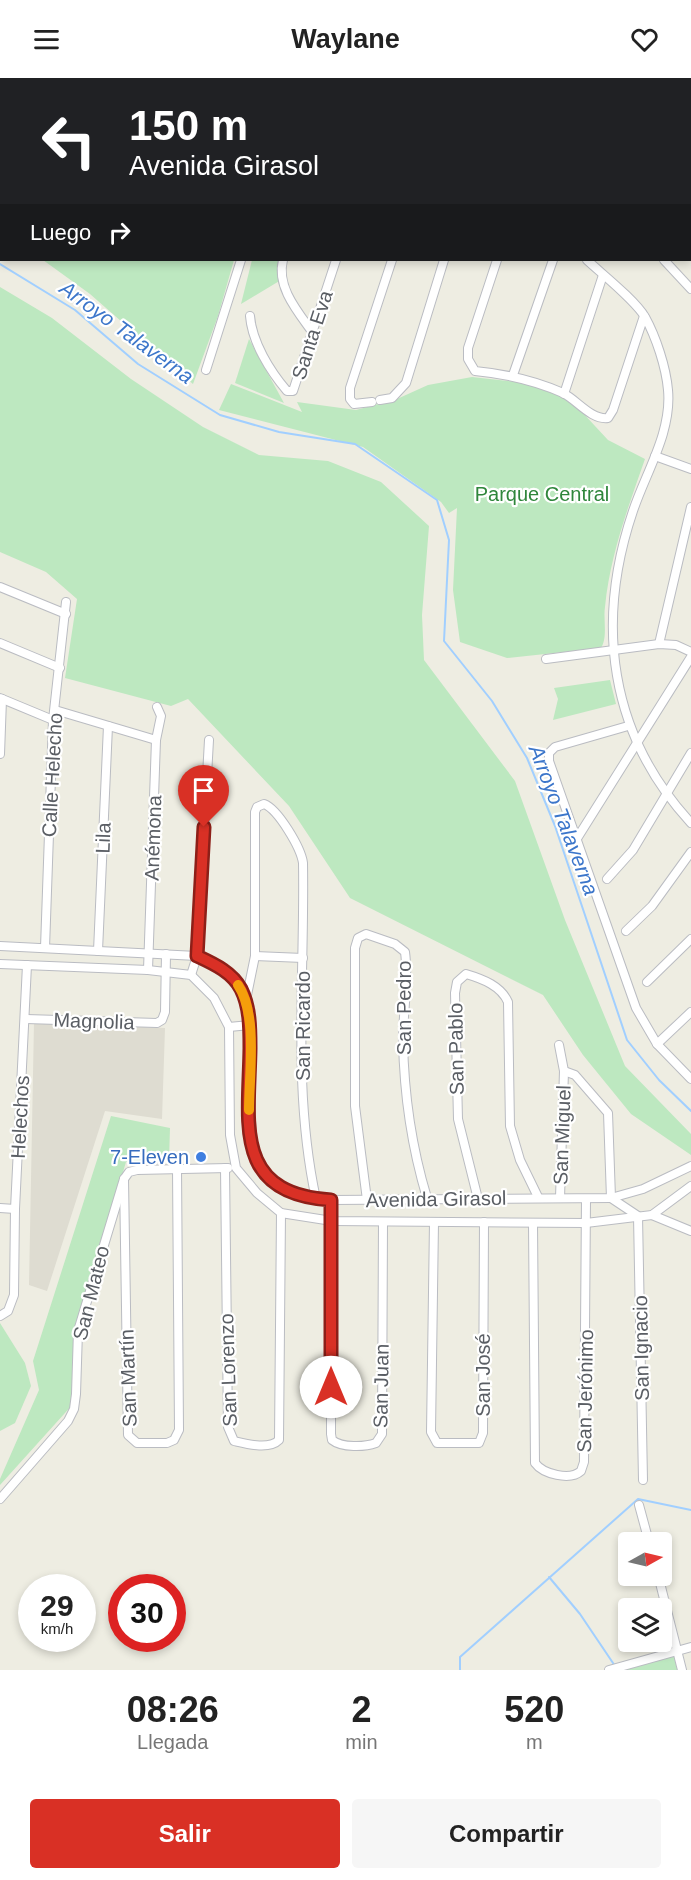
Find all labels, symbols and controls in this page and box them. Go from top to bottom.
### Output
icon: menu [30,23,63,56]
icon: heart [628,23,661,56]
text: Waylane [291,24,400,54]
icon: left [30,102,108,180]
text: 150 m [129,102,248,149]
text: Avenida Girasol [129,151,319,181]
icon: right [103,216,136,249]
text: Luego [30,220,91,245]
water label: Arroyo Talaverna [54,275,198,388]
street label: Santa Eva [287,287,337,382]
park label: Parque Central [475,483,609,505]
street label: Calle Helecho [38,712,66,838]
water label: Arroyo Talaverna [524,740,603,898]
pin [178,765,229,827]
icon: arrive [187,774,220,807]
street label: Anémona [141,794,166,881]
street label: Lila [91,821,115,854]
street label: San Pedro [393,961,415,1055]
street label: San Ricardo [292,971,314,1081]
street label: San Pablo [444,1003,468,1095]
street label: Magnolia [53,1009,136,1033]
street label: Helechos [7,1075,33,1159]
street label: San Miguel [549,1085,575,1185]
place label: 7-Eleven [110,1146,189,1168]
marker: 7-Eleven [194,1150,208,1164]
street label: Avenida Girasol [365,1187,507,1211]
street label: San Mateo [69,1243,113,1343]
street label: San Ignacio [629,1295,653,1401]
street label: San Lorenzo [215,1313,241,1427]
street label: San Martín [115,1329,141,1427]
street label: San Jerónimo [573,1329,597,1453]
street label: San José [472,1333,494,1417]
street label: San Juan [369,1344,393,1428]
position arrow [299,1355,363,1419]
north arrow [618,1532,672,1586]
map controls [618,1532,672,1652]
speed limit sign: 30 [108,1574,186,1652]
text: 29 [40,1589,74,1622]
button: layers [618,1598,672,1652]
text: km/h [41,1620,73,1637]
text: 08:26 [127,1689,219,1730]
text: 2 [351,1689,371,1730]
text: 520 [504,1689,564,1730]
text: Llegada [137,1731,208,1753]
text: min [345,1731,378,1753]
text: m [526,1731,543,1753]
button: Salir [30,1799,340,1868]
button: Compartir [352,1799,661,1868]

